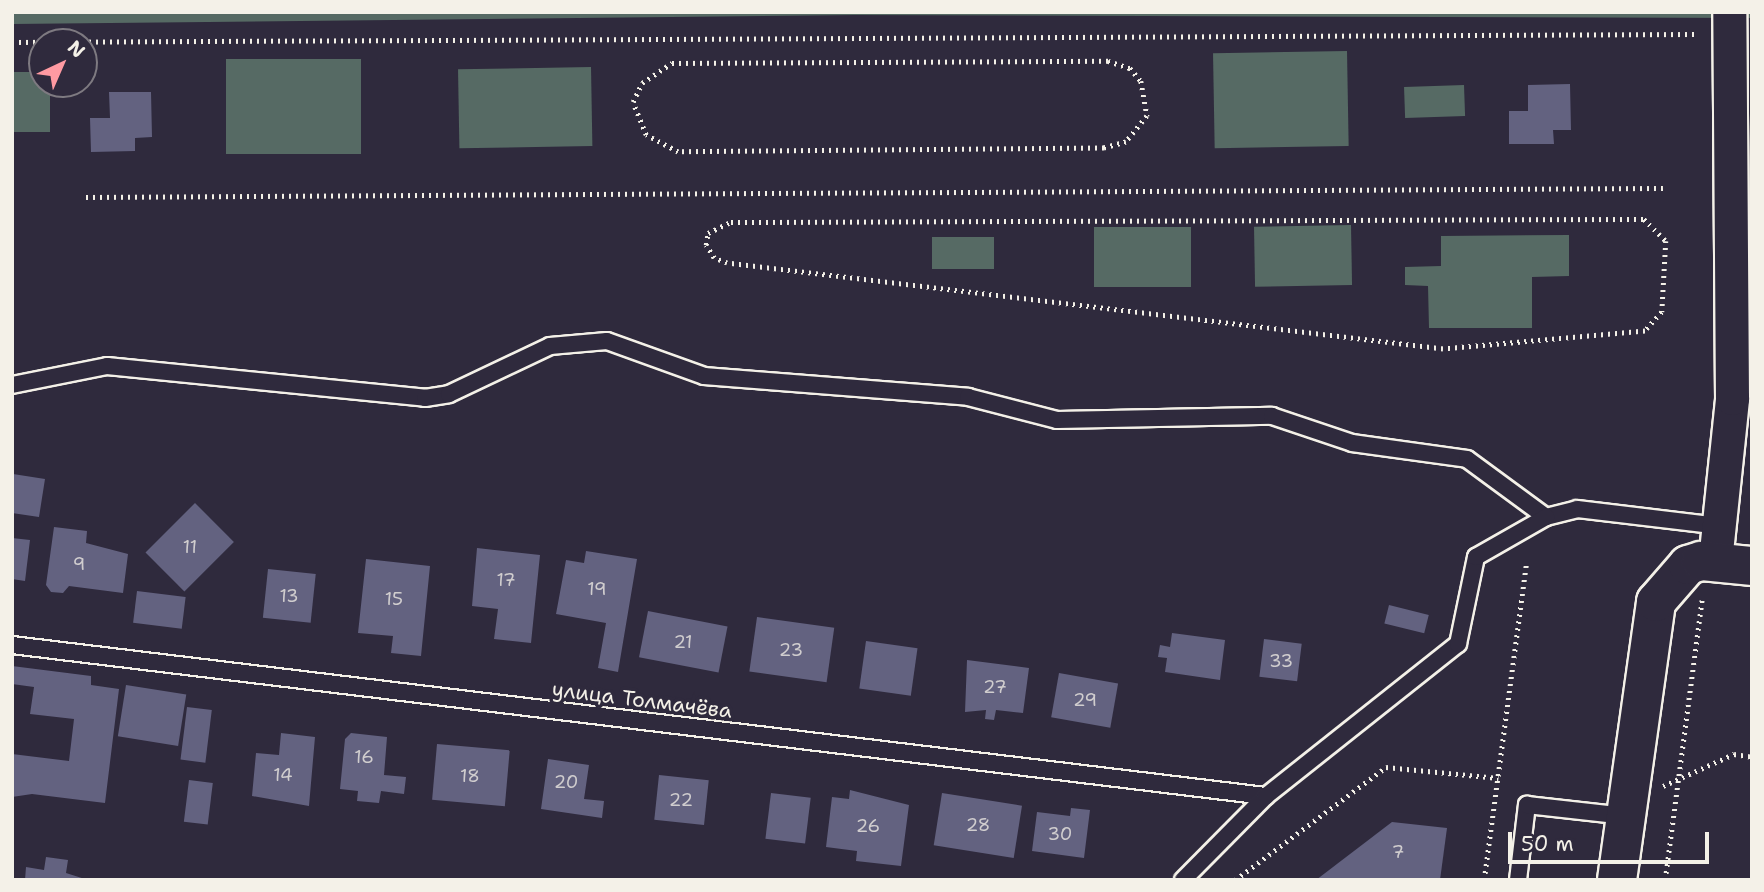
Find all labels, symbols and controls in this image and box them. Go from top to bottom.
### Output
north arrow [28,28,98,98]
text: N [62,35,91,63]
house number: 11 [183,536,197,558]
house number: 9 [73,553,85,575]
house number: 17 [496,569,516,591]
house number: 19 [587,578,607,600]
house number: 13 [279,585,299,607]
house number: 15 [385,588,403,610]
house number: 21 [673,631,693,653]
house number: 23 [779,639,803,661]
house number: 33 [1269,650,1293,672]
street label: улица Толмачёва [551,676,733,724]
house number: 27 [983,676,1007,698]
house number: 29 [1073,689,1097,711]
house number: 16 [354,746,374,768]
house number: 14 [273,764,293,786]
house number: 18 [460,765,480,787]
house number: 20 [554,771,578,793]
house number: 22 [669,789,693,811]
house number: 28 [966,814,990,836]
house number: 26 [856,815,880,837]
scale bar [1512,818,1713,862]
house number: 30 [1048,823,1072,845]
text: 50 m [1521,830,1574,858]
house number: 7 [1392,841,1404,863]

